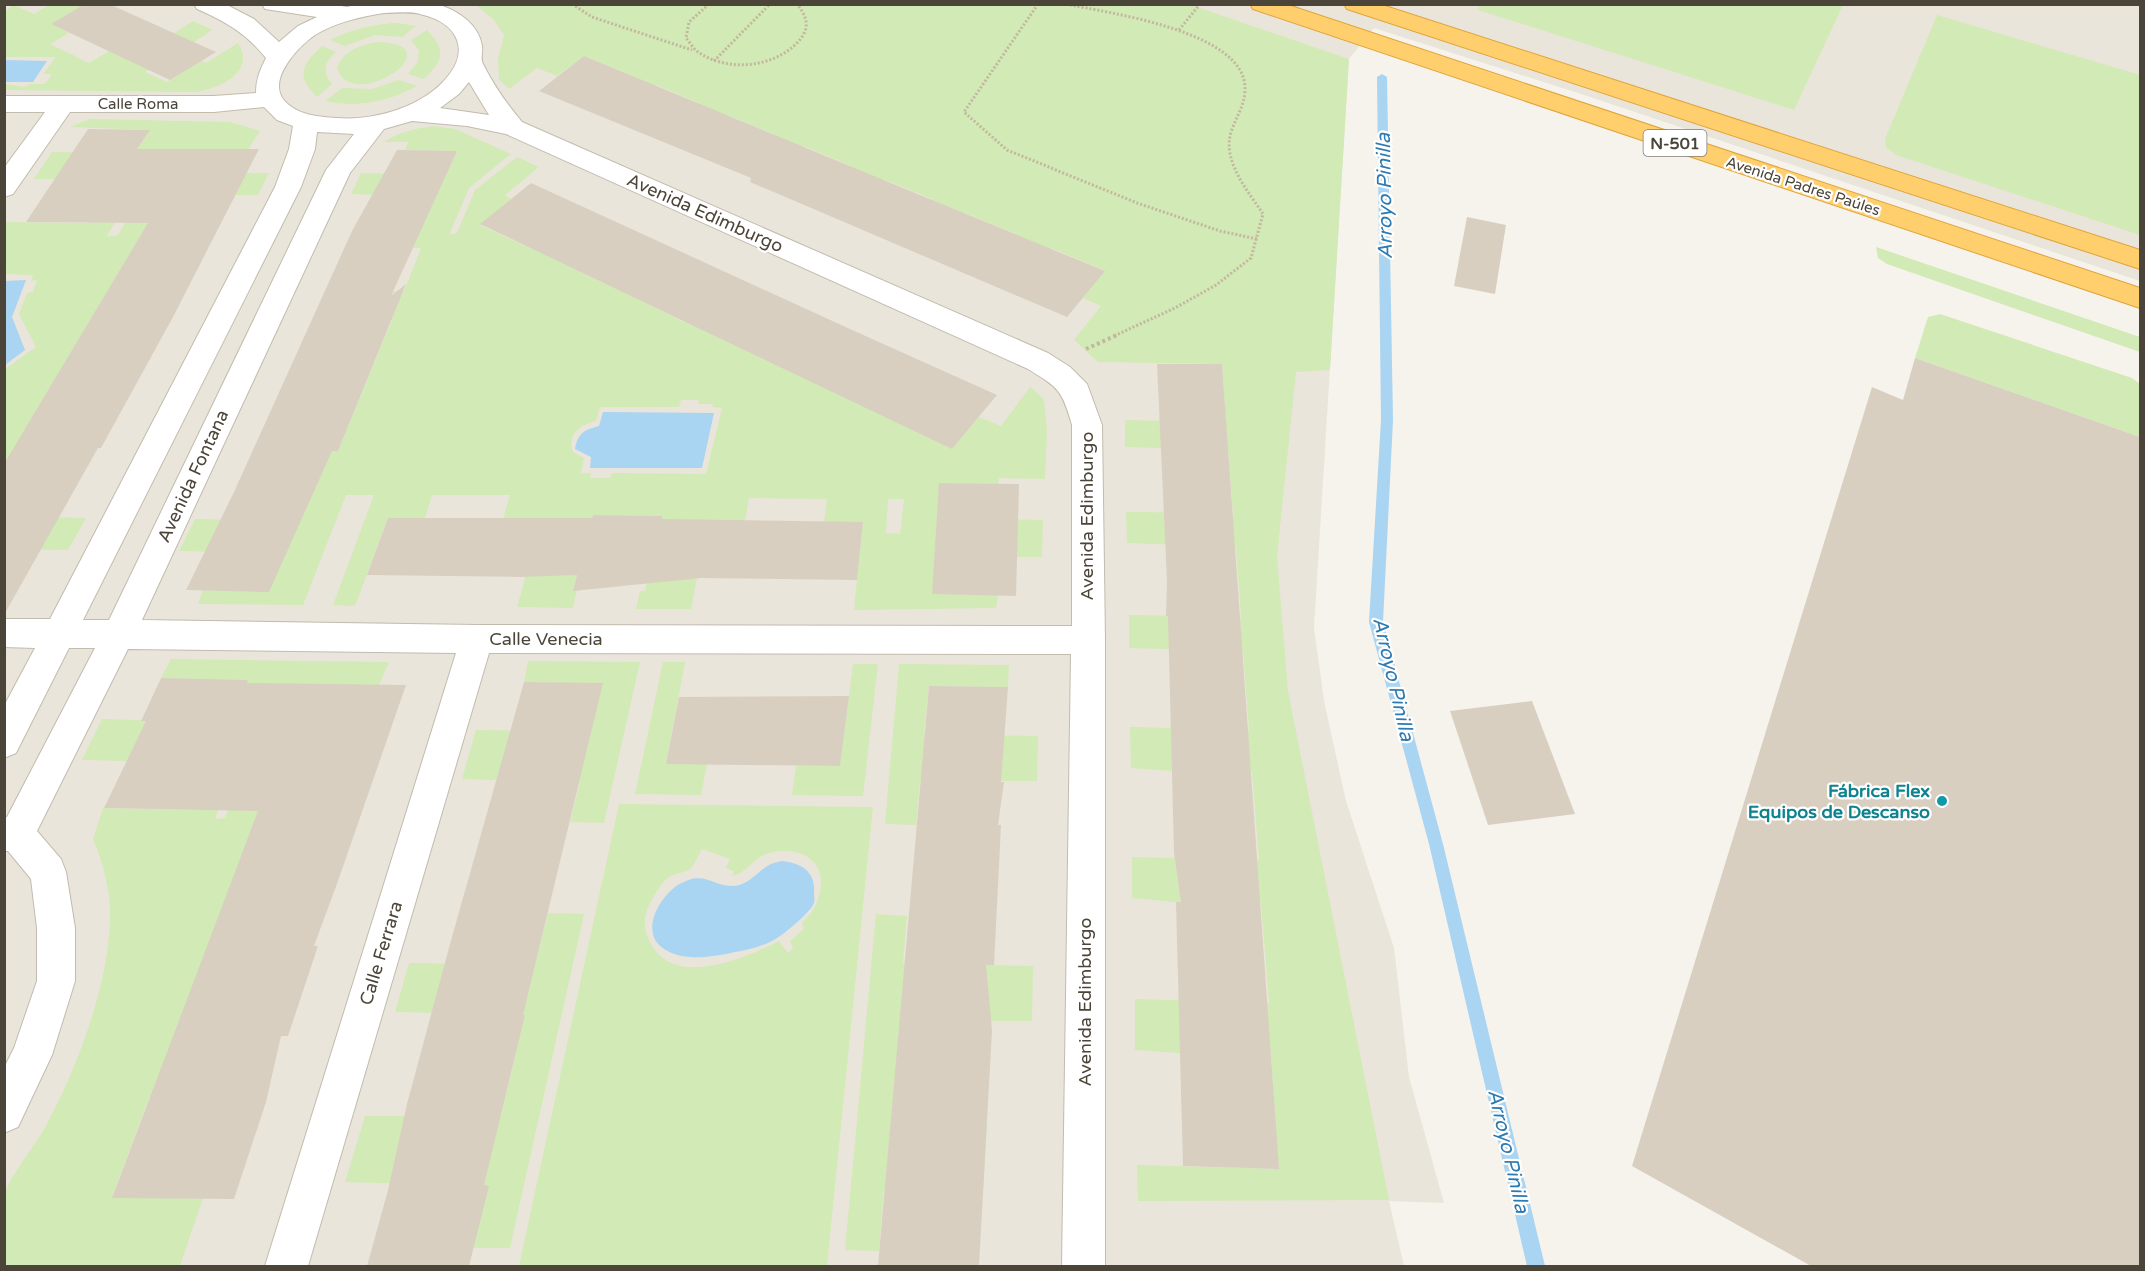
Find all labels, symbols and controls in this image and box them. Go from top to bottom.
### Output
street label: Calle Roma [98,95,178,113]
road number: N-501 [1644,130,1706,156]
water label: Arroyo Pinilla [1372,132,1398,259]
street label: Avenida Padres Paúles [1724,153,1882,219]
street label: Avenida Edimburgo [623,169,787,257]
street label: Avenida Fontana [153,406,233,546]
street label: Avenida Edimburgo [1076,432,1098,600]
water label: Arroyo Pinilla [1367,615,1419,744]
street label: Calle Venecia [489,628,603,650]
place label: Fábrica Flex Equipos de Descanso [1748,780,1930,823]
marker: Fábrica Flex Equipos de Descanso [1935,794,1949,808]
street label: Calle Ferrara [355,898,407,1008]
street label: Avenida Edimburgo [1074,918,1096,1086]
water label: Arroyo Pinilla [1482,1087,1534,1216]

